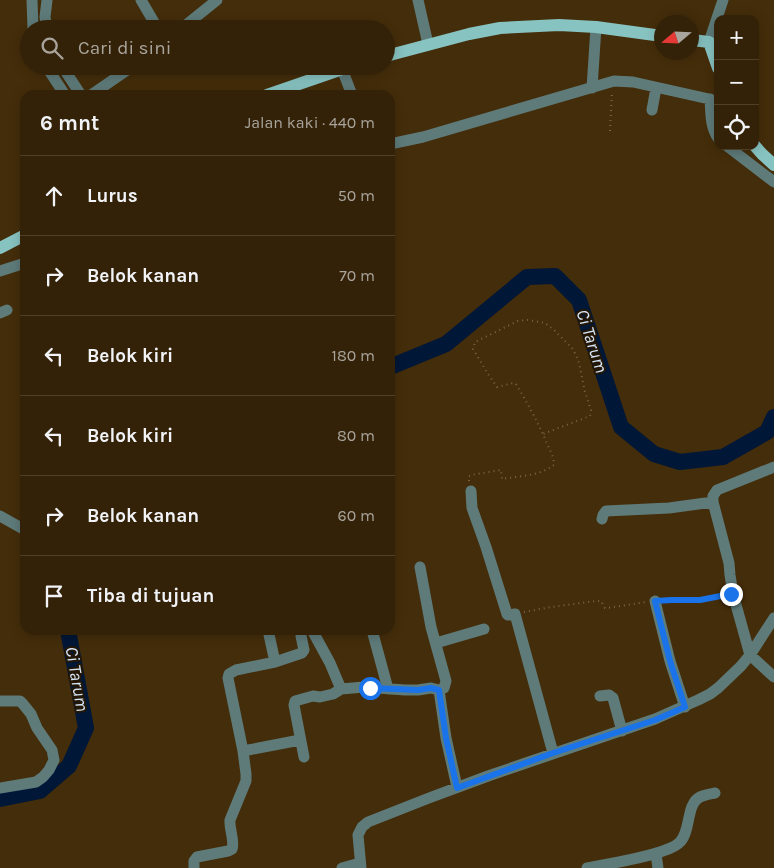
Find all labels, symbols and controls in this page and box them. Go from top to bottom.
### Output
north arrow [654,15,699,60]
map controls [714,15,759,150]
button: + [714,15,759,60]
search box [20,20,395,75]
icon: search [38,34,66,62]
text: Cari di sini [78,37,171,59]
button: − [714,60,759,105]
button: locate [714,105,759,150]
text: 6 mnt [40,111,99,135]
text: Jalan kaki · 440 m [245,113,375,132]
icon: ahead [40,182,68,210]
text: Lurus [87,185,138,207]
text: 50 m [338,186,375,205]
icon: right [40,262,68,290]
text: Belok kanan [87,265,199,287]
text: 70 m [339,266,375,285]
water label: Ci Tarum [571,306,613,376]
icon: left [40,342,68,370]
text: Belok kiri [87,345,173,367]
text: 180 m [332,346,375,365]
icon: left [40,422,68,450]
text: Belok kiri [87,425,173,447]
text: 80 m [337,426,375,445]
icon: right [40,502,68,530]
text: Belok kanan [87,505,199,527]
text: 60 m [338,506,375,525]
icon: arrive [40,582,68,610]
route end [720,583,743,606]
text: Tiba di tujuan [87,585,214,607]
water label: Ci Tarum [60,645,94,713]
route start [359,677,382,700]

